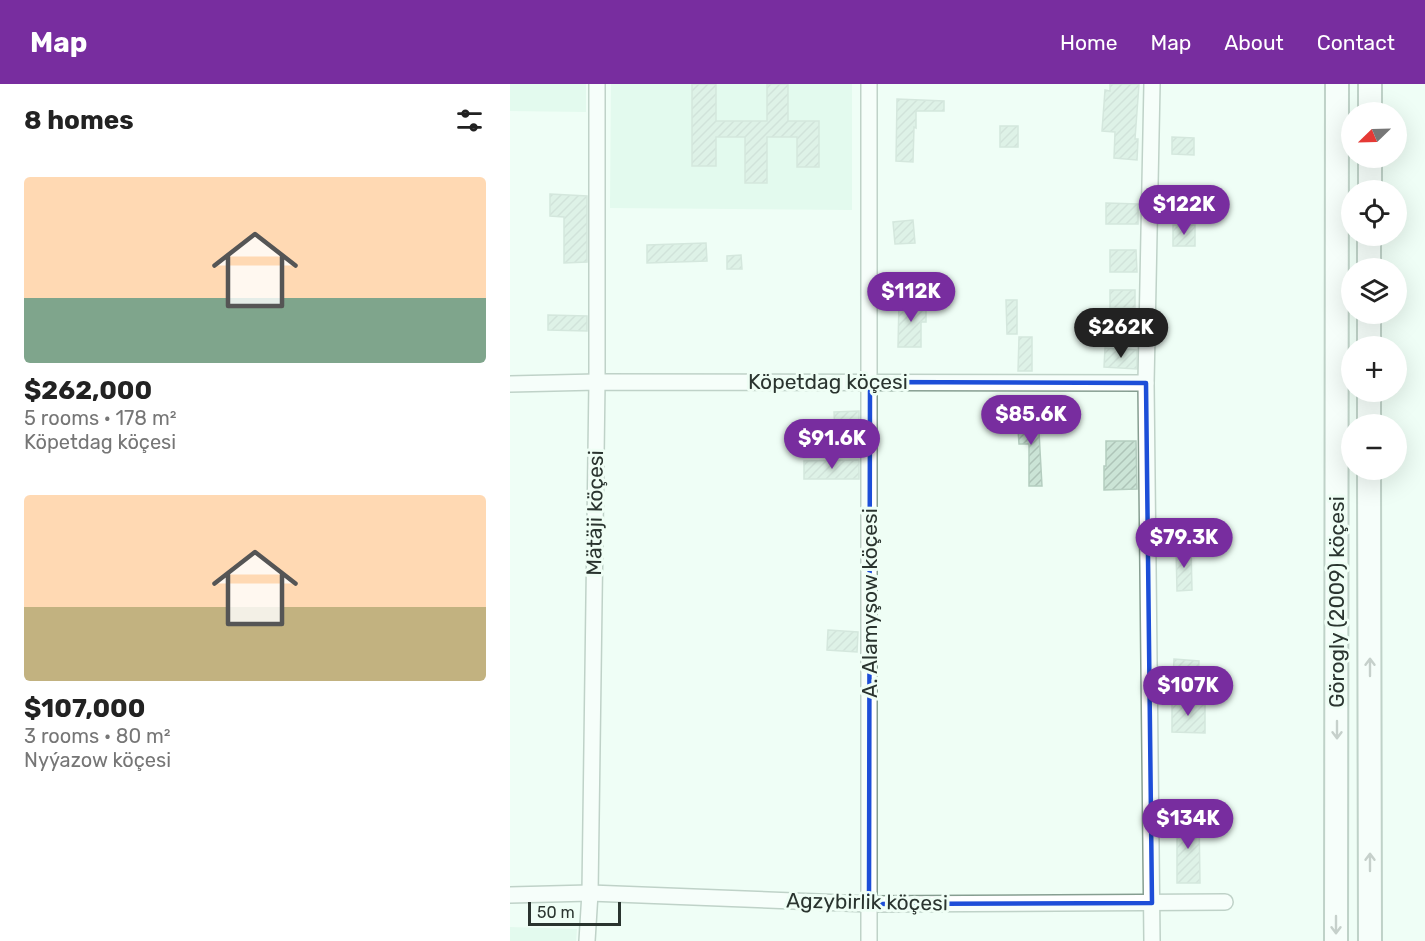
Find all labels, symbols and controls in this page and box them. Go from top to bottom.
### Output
text: Map [30,26,87,59]
text: Home [1060,30,1117,55]
text: Map [1150,30,1191,55]
text: About [1224,30,1284,55]
text: Contact [1317,30,1395,55]
north arrow [1341,102,1407,168]
map controls [1341,102,1407,480]
icon: filters [453,104,486,137]
text: 8 homes [24,105,134,136]
button: locate [1341,180,1407,246]
pin: $122K [1142,185,1226,236]
text: $122K [1153,192,1215,216]
icon: home [201,216,309,324]
button: layers [1341,258,1407,324]
pin: $112K [869,272,953,323]
text: $112K [881,279,941,303]
pin: $262K [1079,308,1163,359]
text: $262K [1088,315,1154,339]
button: + [1341,336,1407,402]
street label: Köpetdag köçesi [748,369,908,394]
text: $262,000 [24,375,152,406]
pin: $85.6K [982,395,1080,446]
text: $85.6K [995,402,1067,426]
text: 5 rooms · 178 m² [24,406,177,430]
button: − [1341,414,1407,480]
pin: $91.6K [783,419,881,470]
text: $91.6K [798,426,866,450]
text: Köpetdag köçesi [24,430,176,454]
street label: Mätäji köçesi [581,450,608,576]
street label: Görogly (2009) köçesi [1324,496,1349,708]
street label: A. Alamyşow köçesi [857,508,882,698]
pin: $79.3K [1135,518,1233,569]
text: $79.3K [1150,525,1218,549]
icon: home [201,534,309,642]
one-way arrow [1364,657,1376,677]
pin: $107K [1146,666,1230,717]
text: $107K [1157,673,1219,697]
text: $107,000 [24,693,145,724]
one-way arrow [1331,720,1343,740]
text: 3 rooms · 80 m² [24,724,171,748]
text: Nyýazow köçesi [24,748,171,772]
pin: $134K [1146,799,1230,850]
text: $134K [1156,806,1220,830]
one-way arrow [1364,852,1376,872]
street label: Agzybirlik köçesi [786,888,948,915]
scale bar [528,899,621,926]
text: 50 m [537,903,575,922]
one-way arrow [1330,915,1342,935]

